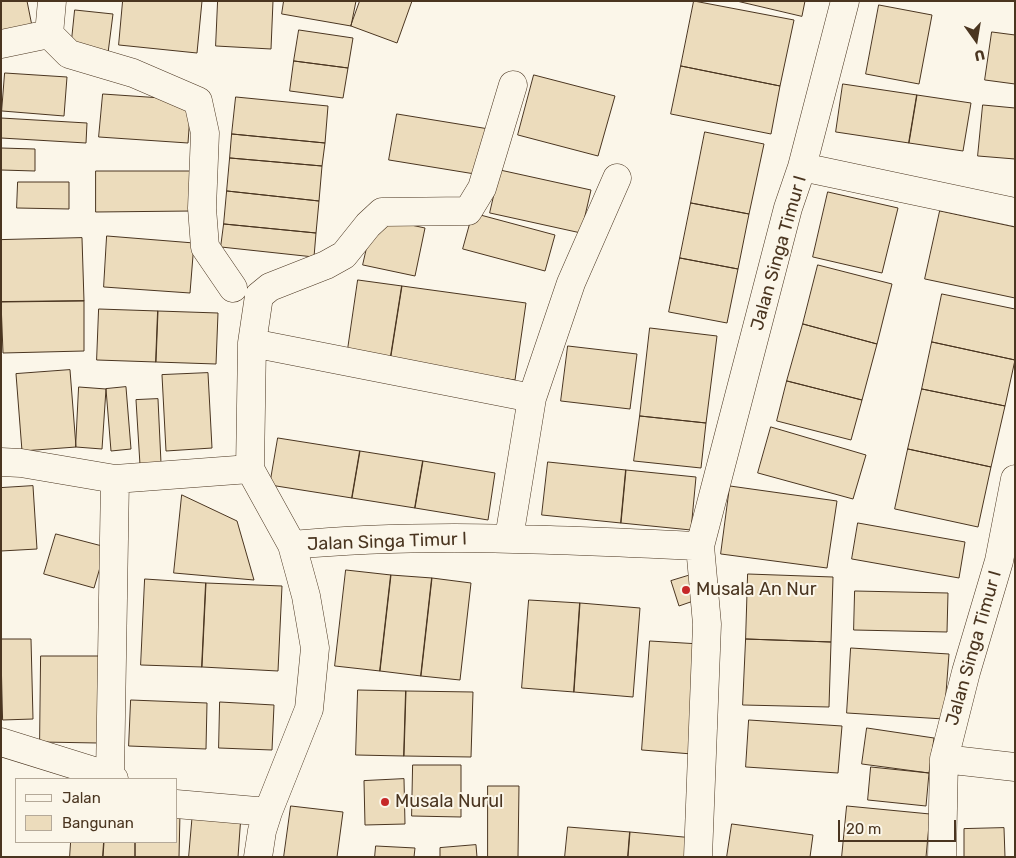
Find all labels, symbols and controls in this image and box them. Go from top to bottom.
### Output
north arrow [951,15,1001,65]
text: U [973,46,986,65]
street label: Jalan Singa Timur I [747,173,811,333]
street label: Jalan Singa Timur I [307,528,467,556]
street label: Jalan Singa Timur I [942,568,1006,728]
place label: Musala An Nur [696,579,817,601]
marker: Musala An Nur [680,584,692,596]
legend [15,778,178,843]
text: Jalan [62,789,101,807]
place label: Musala Nurul [395,791,503,813]
marker: Musala Nurul [379,796,391,808]
scale bar [841,810,958,842]
text: Bangunan [62,814,134,832]
text: 20 m [846,820,881,838]

